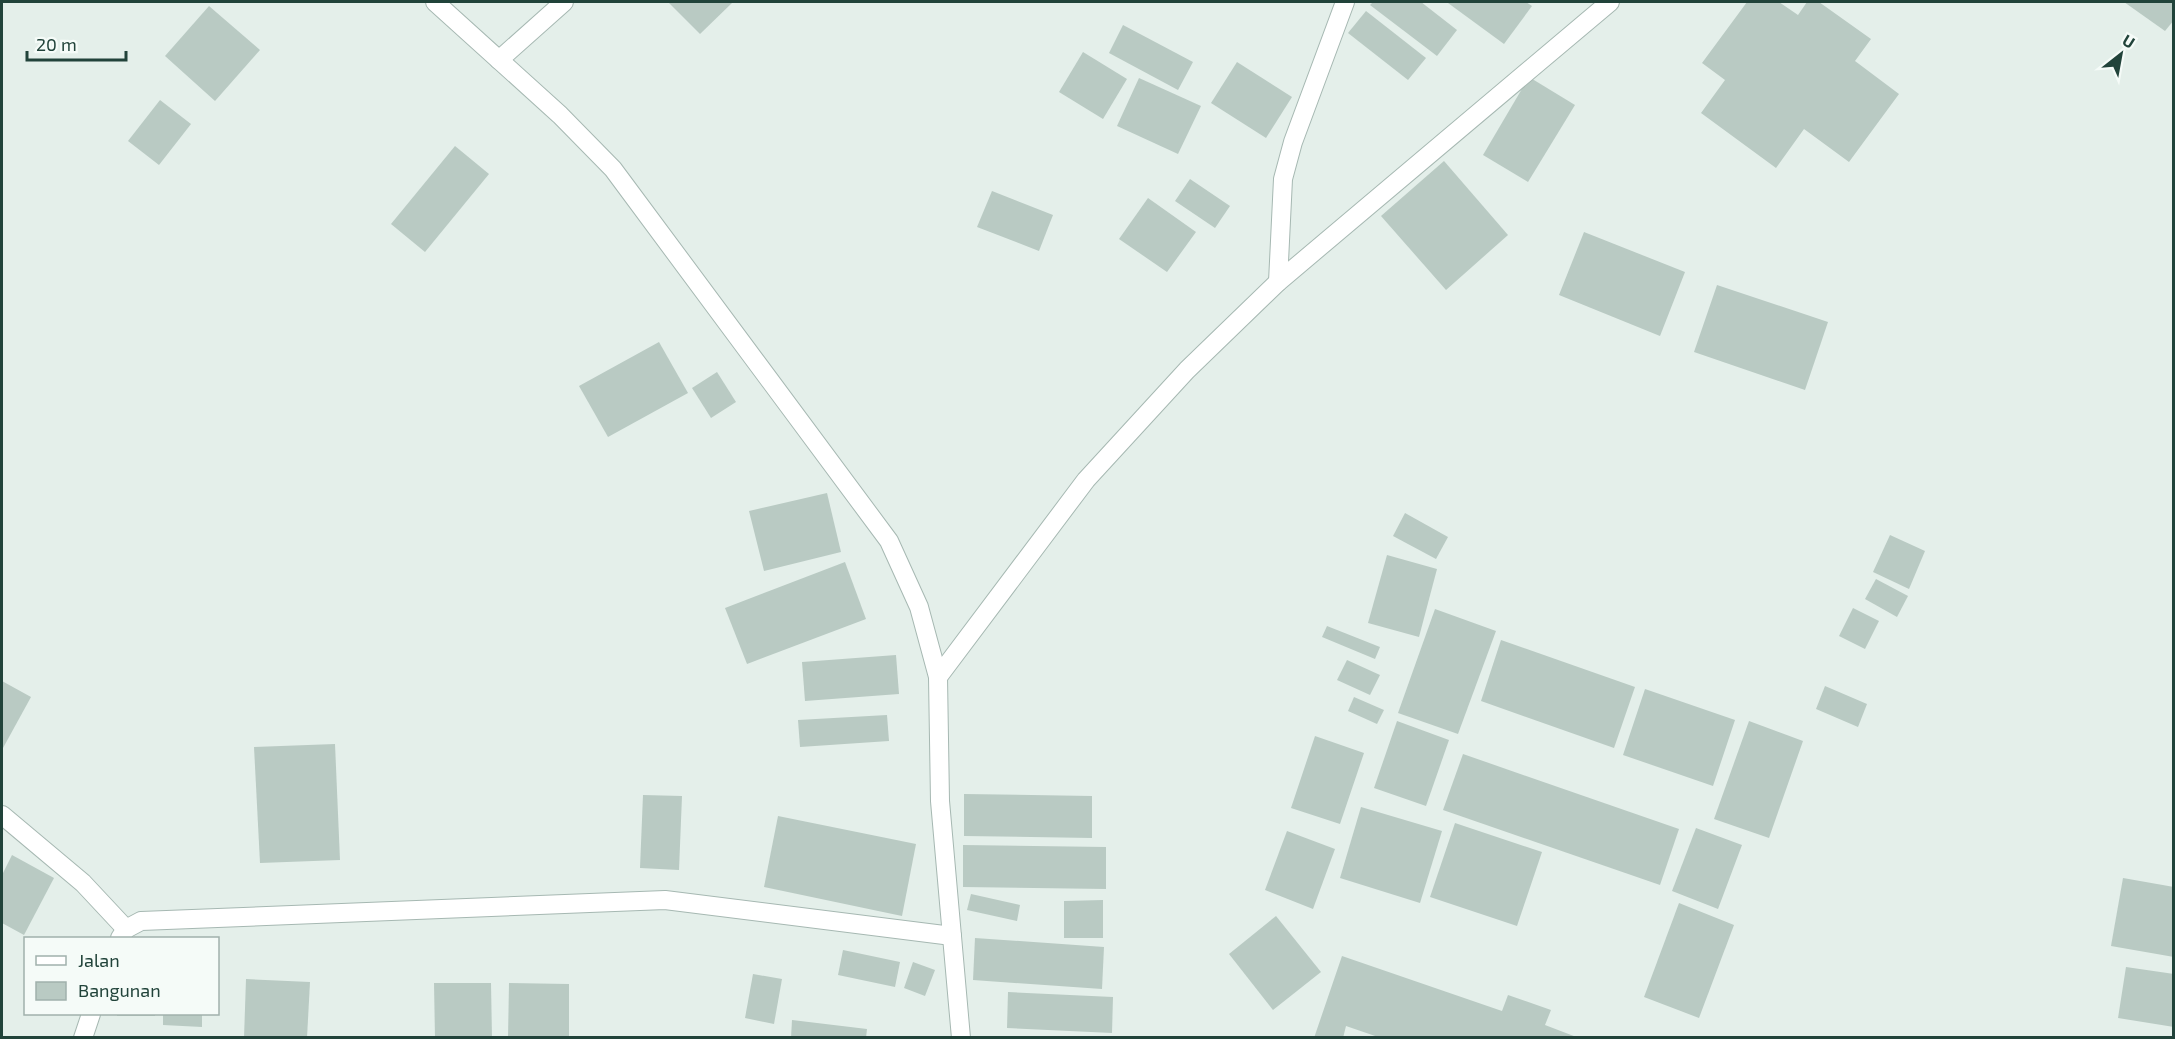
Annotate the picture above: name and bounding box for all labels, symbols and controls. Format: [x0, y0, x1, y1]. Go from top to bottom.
scale bar [27, 24, 126, 62]
north arrow [2091, 24, 2151, 84]
text: U [2119, 30, 2139, 52]
text: 20 m [36, 33, 77, 55]
legend [24, 937, 219, 1015]
text: Jalan [78, 949, 120, 971]
text: Bangunan [78, 979, 161, 1001]

